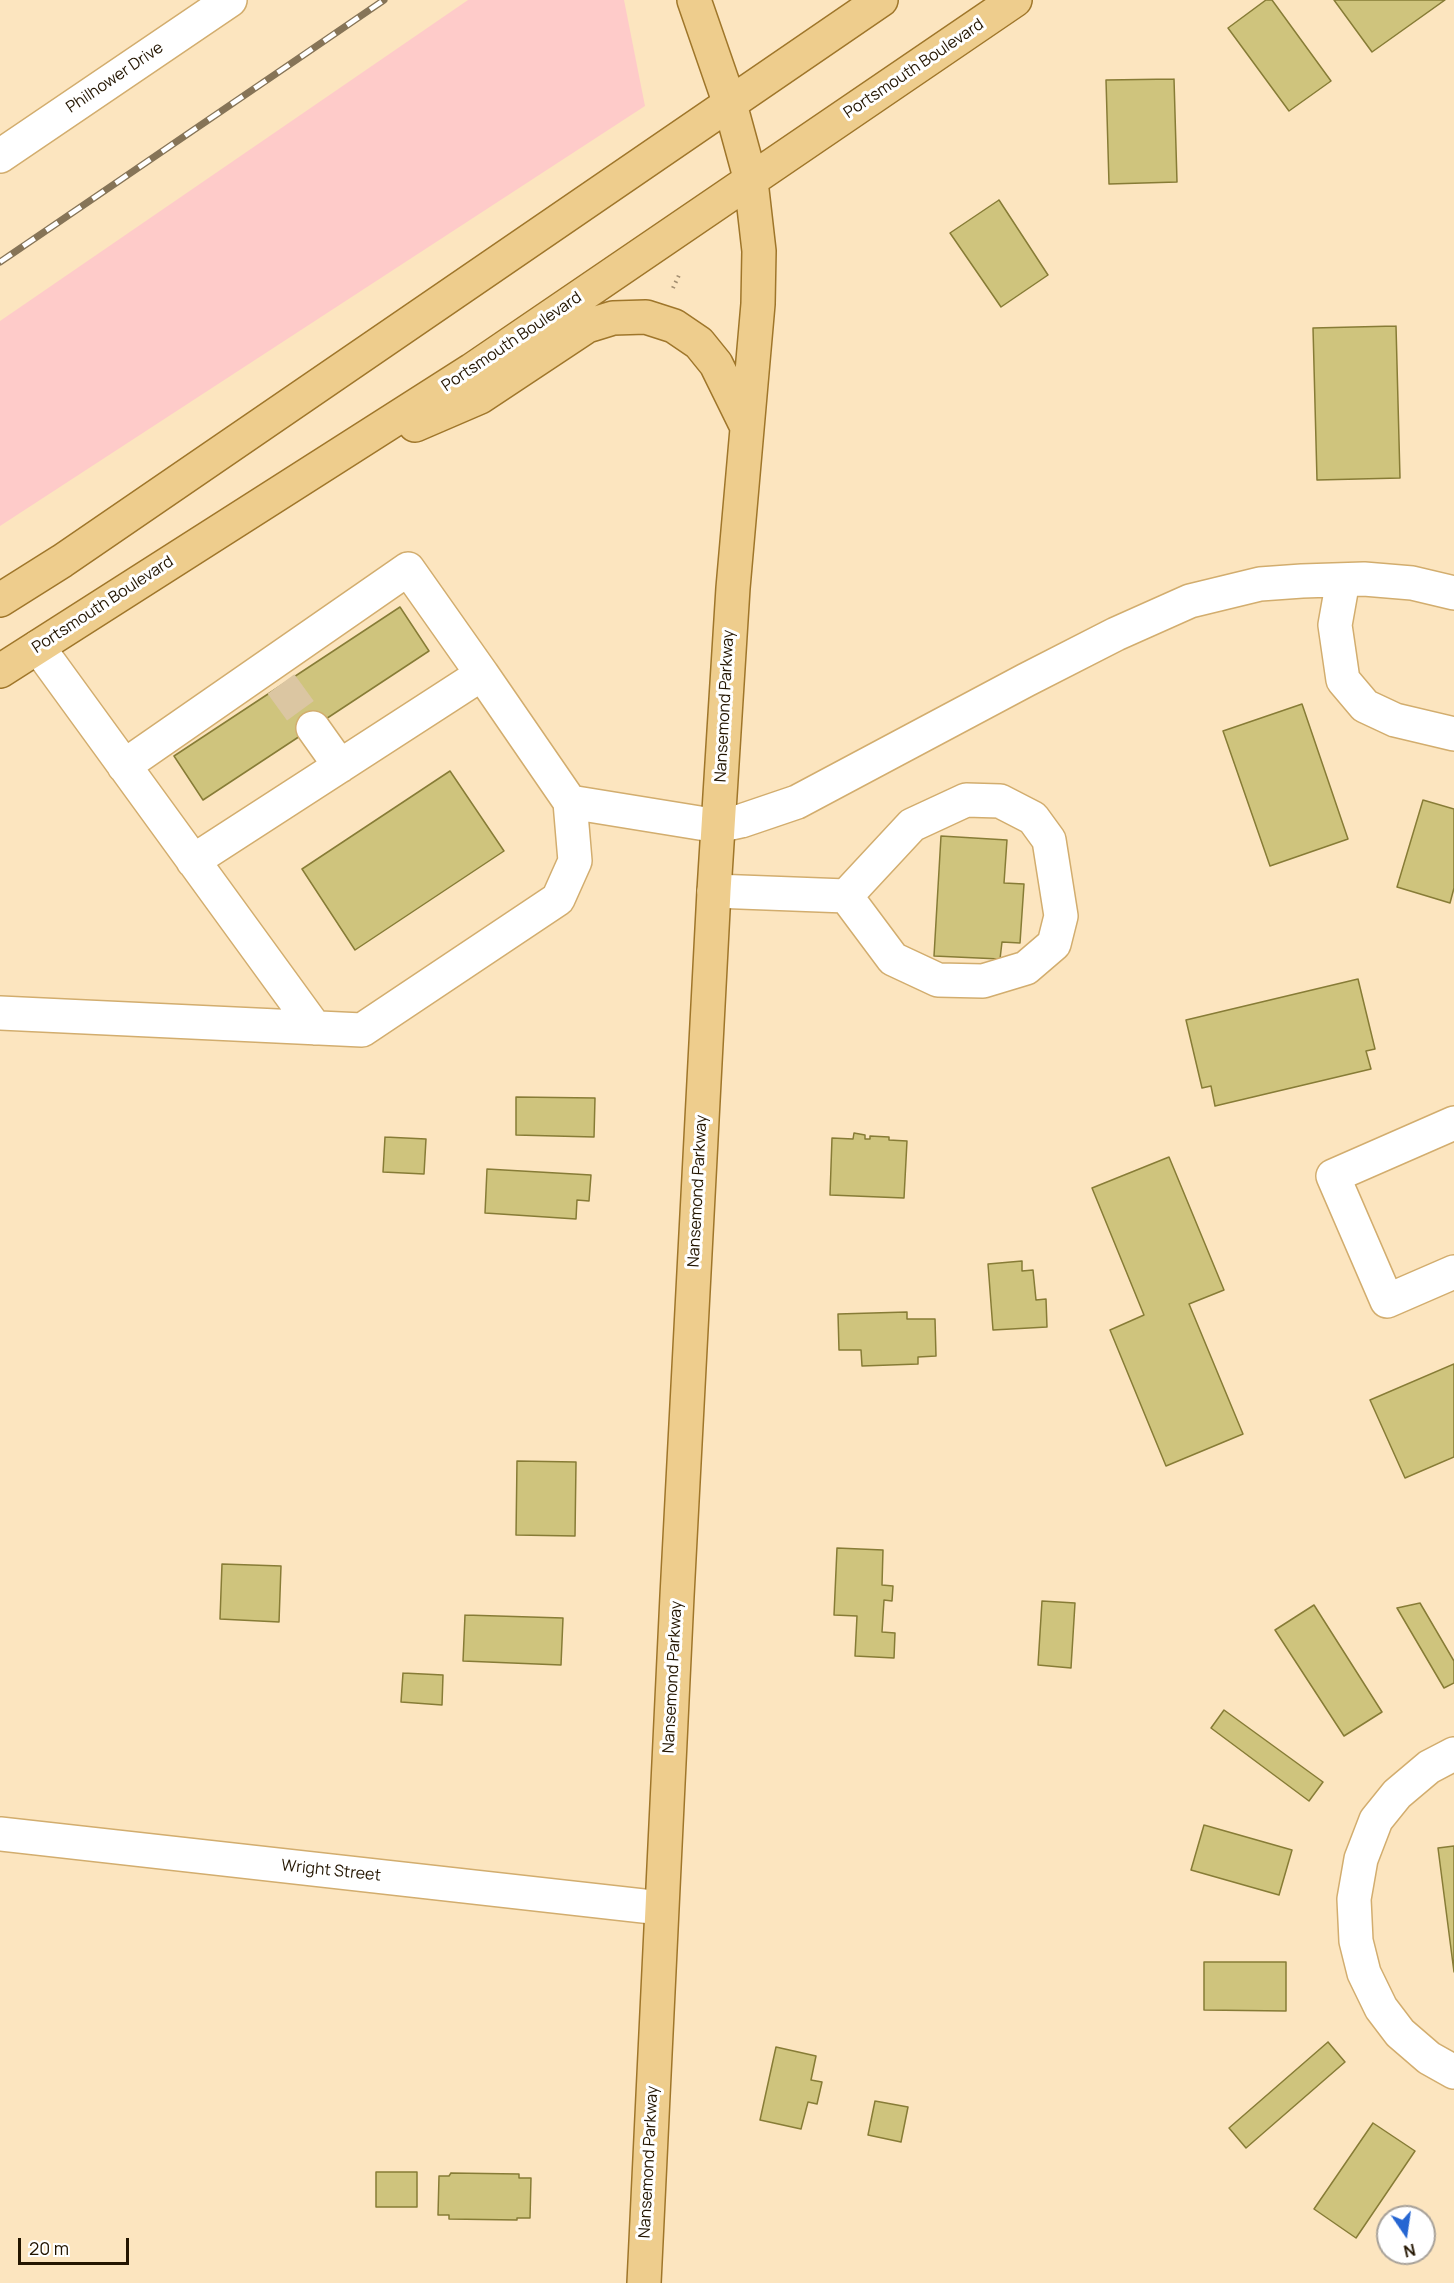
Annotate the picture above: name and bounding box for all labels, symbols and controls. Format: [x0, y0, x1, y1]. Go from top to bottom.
street label: Portsmouth Boulevard [840, 15, 988, 123]
street label: Philhower Drive [63, 38, 167, 118]
street label: Portsmouth Boulevard [438, 288, 586, 396]
street label: Portsmouth Boulevard [29, 552, 177, 658]
street label: Nansemond Parkway [711, 629, 739, 783]
street label: Nansemond Parkway [684, 1114, 712, 1268]
street label: Nansemond Parkway [659, 1600, 687, 1754]
street label: Wright Street [280, 1856, 382, 1886]
street label: Nansemond Parkway [635, 2085, 663, 2239]
north arrow [1376, 2205, 1436, 2265]
scale bar [21, 2226, 132, 2264]
text: 20 m [29, 2236, 69, 2260]
text: N [1402, 2239, 1418, 2263]

